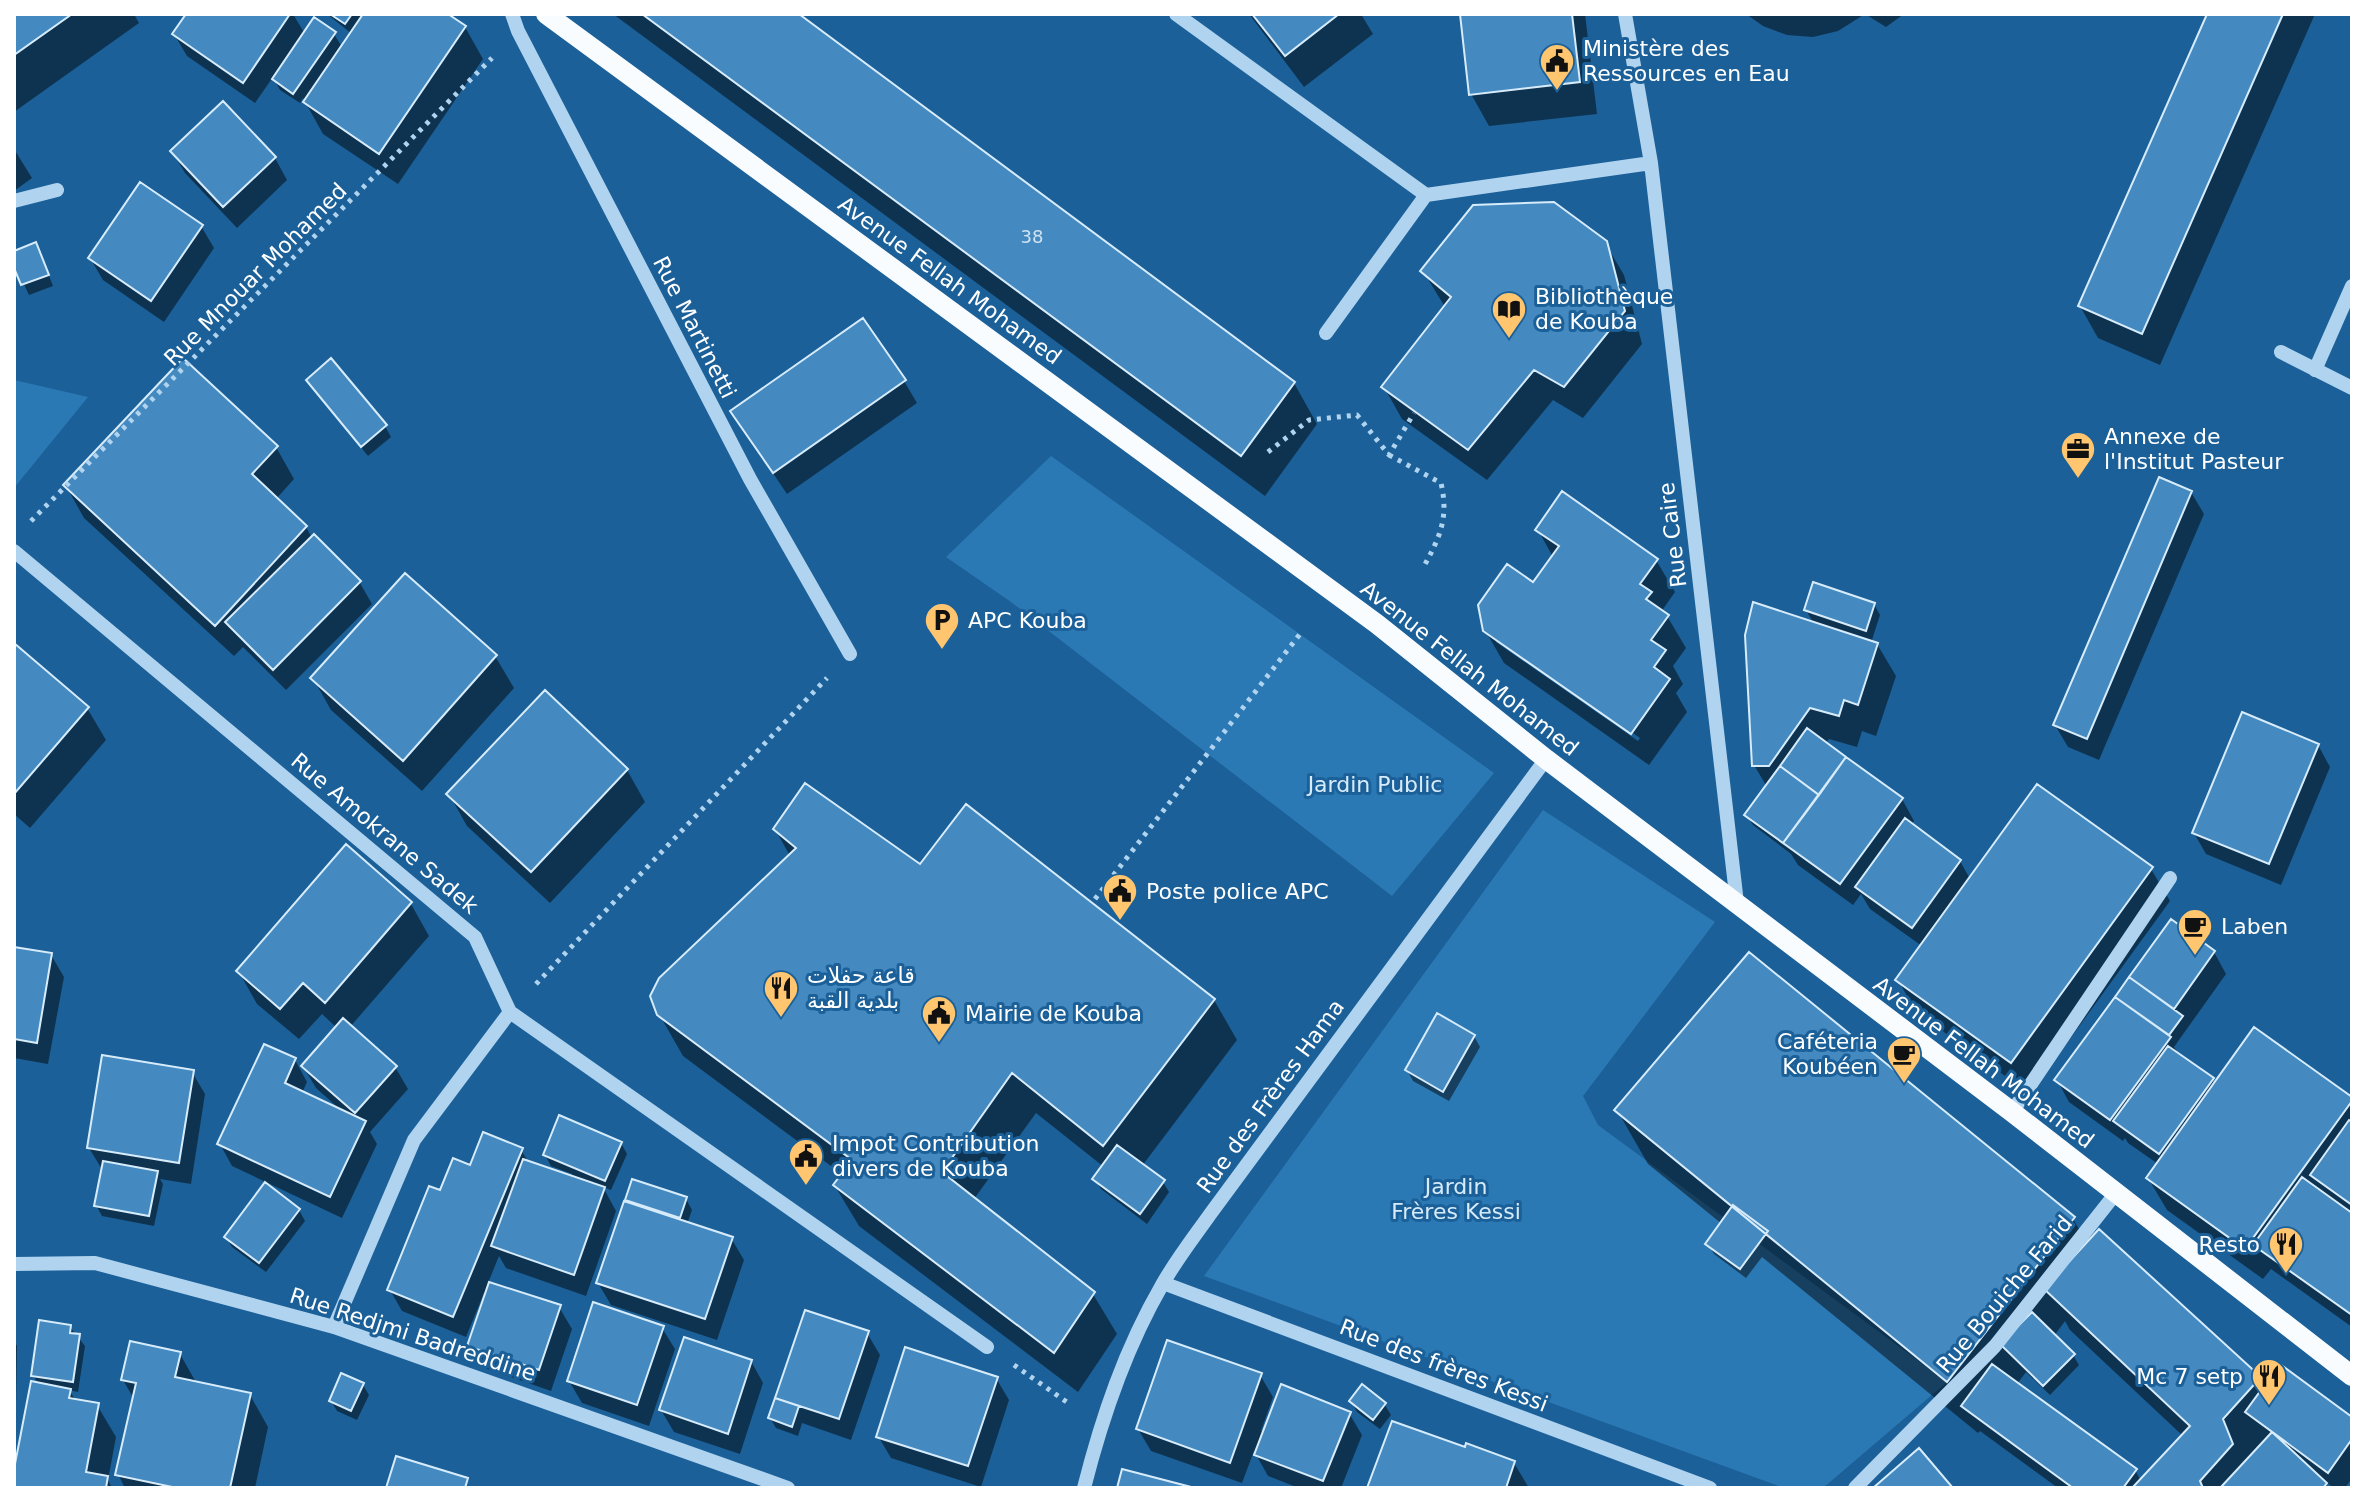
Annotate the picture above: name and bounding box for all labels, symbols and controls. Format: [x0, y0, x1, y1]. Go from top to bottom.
place label: Ministère des Ressources en Eau [1583, 36, 1790, 86]
public building icon: Ministère des Ressources en Eau [1538, 42, 1576, 92]
street label: Rue Mnouar Mohamed [159, 178, 352, 371]
street label: Avenue Fellah Mohamed [833, 191, 1066, 370]
house number: 38 [1021, 226, 1043, 247]
street label: Rue Martinetti [648, 252, 741, 402]
place label: Bibliothèque de Kouba [1535, 284, 1673, 334]
library icon: Bibliothèque de Kouba [1490, 290, 1528, 340]
place label: Annexe de l'Institut Pasteur [2104, 424, 2284, 474]
office icon: Annexe de l'Institut Pasteur [2059, 430, 2097, 480]
street label: Rue Caire [1654, 481, 1691, 589]
street label: Avenue Fellah Mohamed [1356, 576, 1583, 761]
parking icon: APC Kouba [923, 601, 961, 651]
place label: APC Kouba [968, 608, 1087, 633]
street label: Rue Amokrane Sadek [286, 748, 483, 919]
park label: Jardin Public [1306, 772, 1442, 797]
public building icon: Poste police APC [1101, 872, 1139, 922]
place label: Poste police APC [1146, 879, 1329, 904]
cafe icon: Laben [2176, 907, 2214, 957]
place label: Laben [2221, 914, 2288, 939]
place label: قاعة حفلات بلدية القبة [807, 963, 915, 1013]
restaurant icon: قاعة حفلات بلدية القبة [762, 969, 800, 1019]
street label: Avenue Fellah Mohamed [1869, 971, 2099, 1153]
public building icon: Mairie de Kouba [920, 994, 958, 1044]
street label: Rue des Frères Hama [1192, 995, 1349, 1198]
place label: Mairie de Kouba [965, 1001, 1142, 1026]
place label: Caféteria Koubéen [1777, 1029, 1878, 1079]
cafe icon: Caféteria Koubéen [1885, 1035, 1923, 1085]
place label: Impot Contribution divers de Kouba [832, 1131, 1040, 1181]
public building icon: Impot Contribution divers de Kouba [787, 1137, 825, 1187]
park label: Jardin Frères Kessi [1391, 1174, 1521, 1224]
street label: Rue Bouiche Farid [1931, 1211, 2077, 1378]
restaurant icon: Resto [2267, 1225, 2305, 1275]
place label: Resto [2199, 1232, 2260, 1257]
street label: Rue Redjmi Badreddine [287, 1283, 539, 1386]
street label: Rue des frères Kessi [1336, 1314, 1551, 1417]
restaurant icon: Mc 7 setp [2250, 1357, 2288, 1407]
place label: Mc 7 setp [2136, 1364, 2243, 1389]

